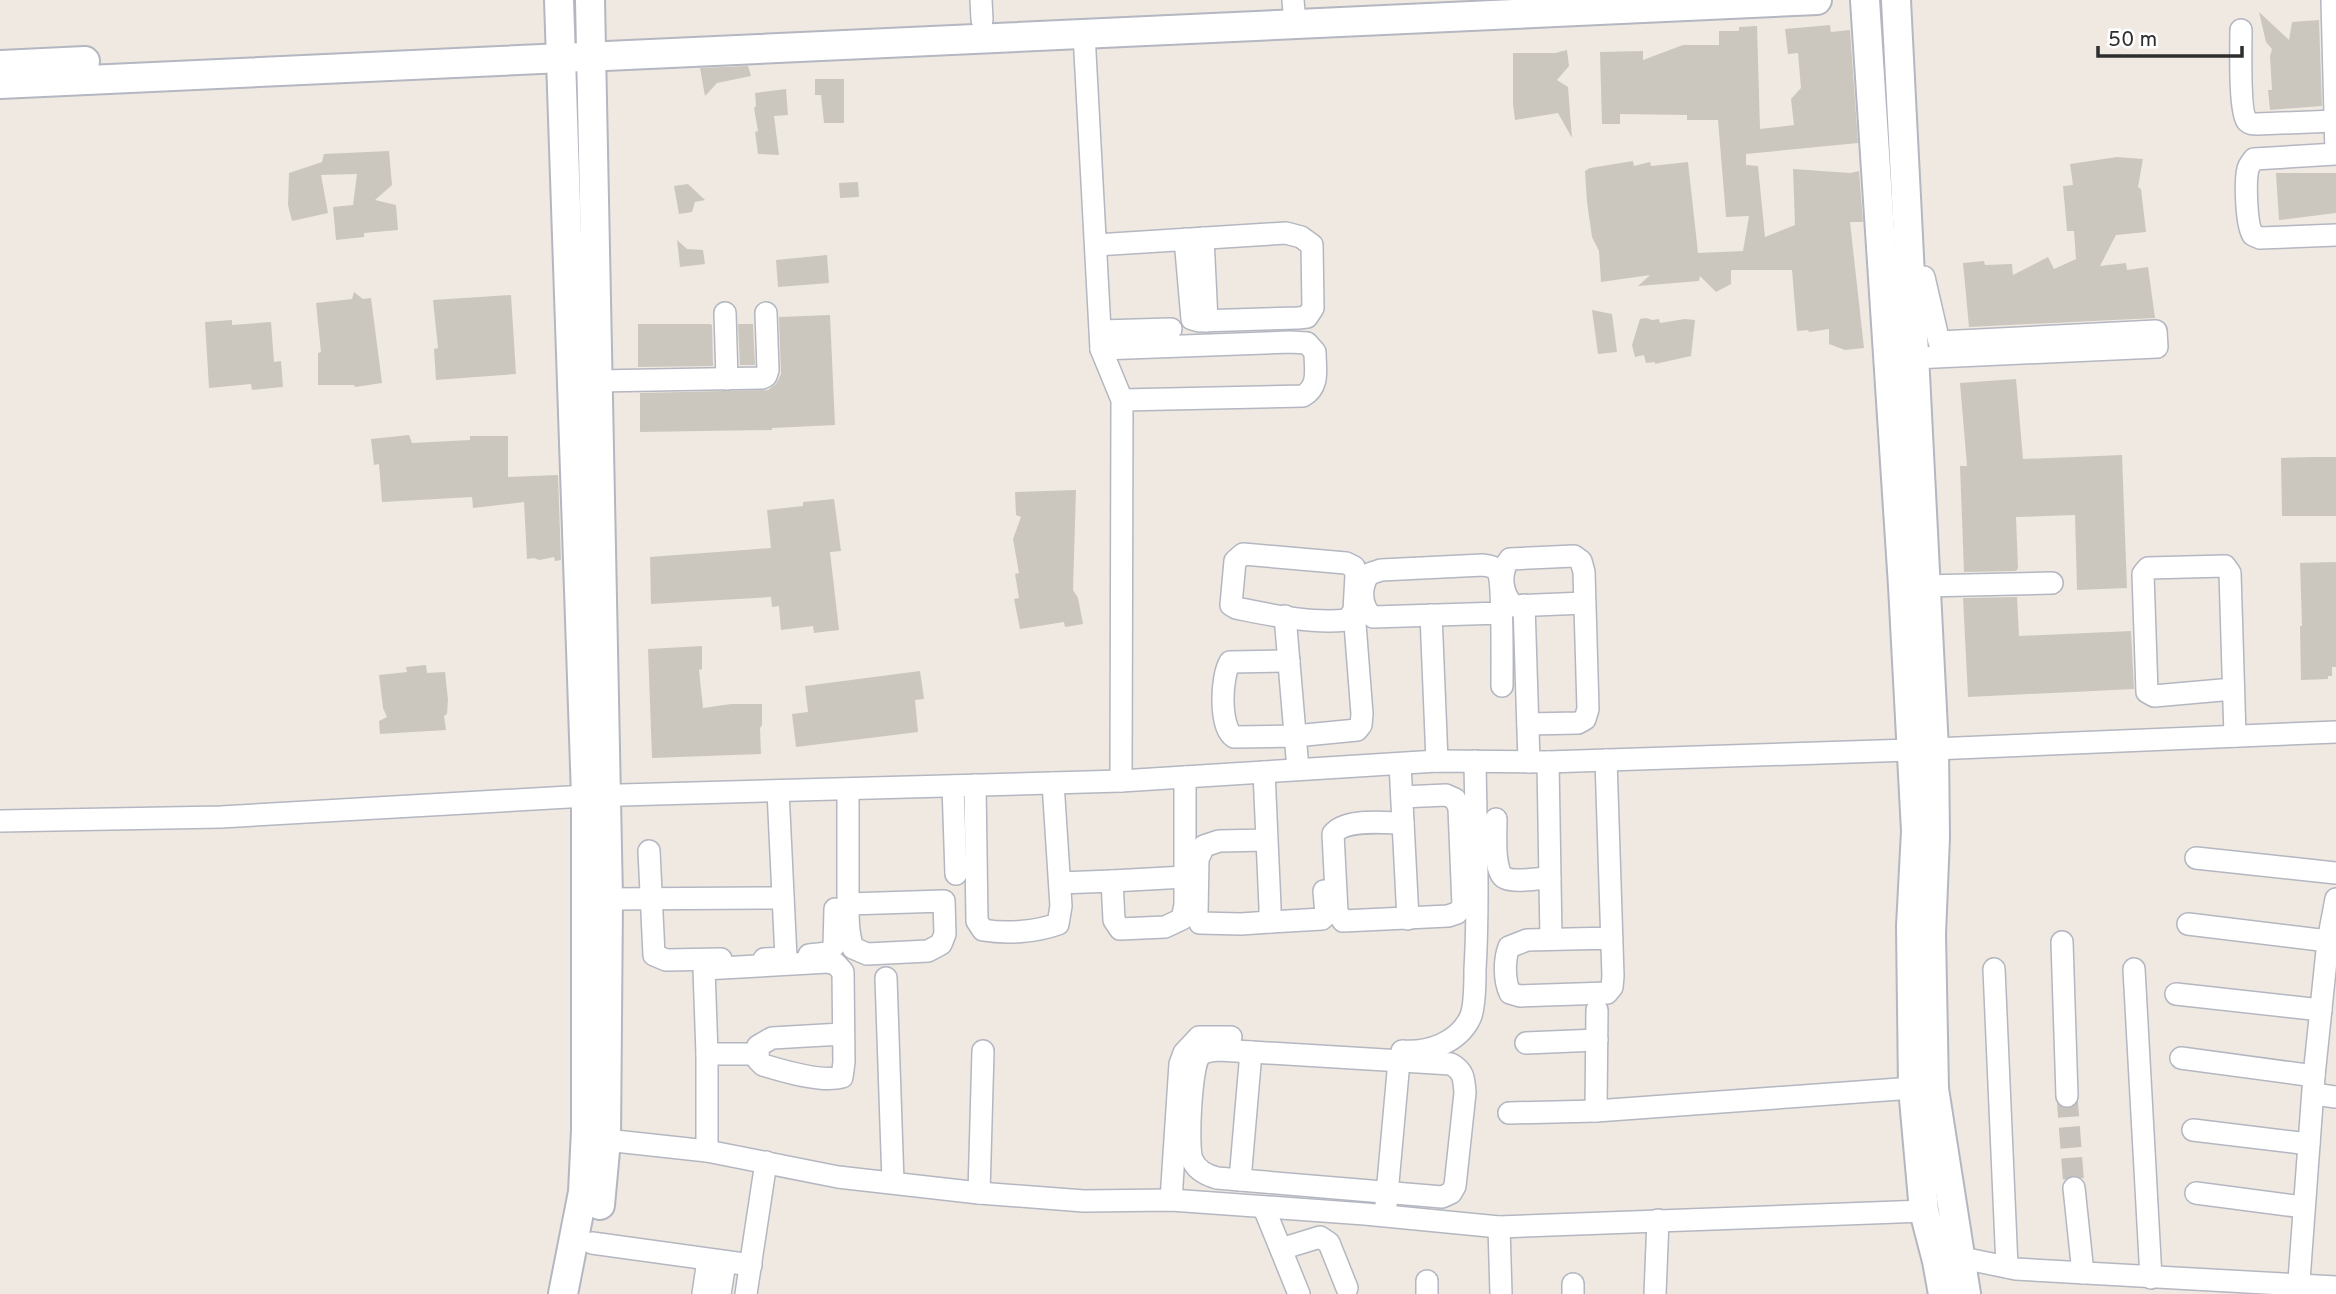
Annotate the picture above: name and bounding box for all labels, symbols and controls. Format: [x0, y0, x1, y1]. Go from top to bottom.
scale bar [2098, 14, 2242, 58]
text: 50 m [2108, 27, 2157, 54]

